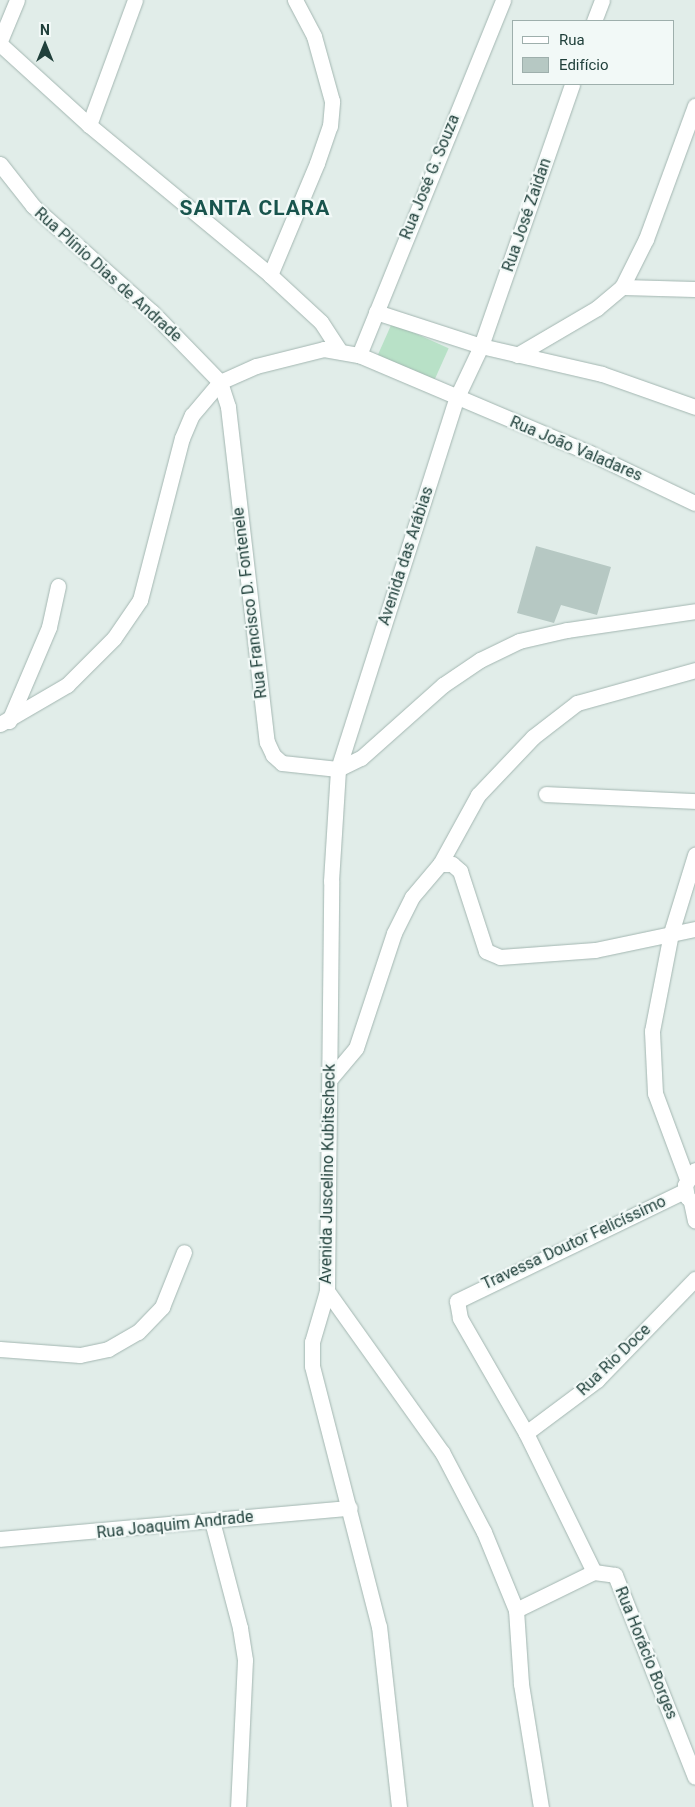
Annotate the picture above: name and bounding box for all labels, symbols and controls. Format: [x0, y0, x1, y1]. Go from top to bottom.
north arrow [20, 20, 70, 70]
legend [512, 20, 675, 85]
text: N [40, 22, 50, 38]
text: Rua [559, 31, 585, 49]
text: Edifício [559, 56, 608, 74]
street label: Rua José G. Souza [396, 112, 464, 242]
street label: Rua José Zaidan [499, 156, 555, 274]
district label: SANTA CLARA [178, 195, 332, 221]
street label: Rua Plínio Dias de Andrade [30, 204, 186, 346]
street label: Rua João Valadares [507, 412, 645, 486]
street label: Avenida das Arábias [375, 484, 437, 628]
street label: Rua Francisco D. Fontenele [229, 506, 271, 700]
street label: Avenida Juscelino Kubitscheck [316, 1064, 340, 1284]
street label: Travessa Doutor Felicíssimo [479, 1192, 669, 1294]
street label: Rua Rio Doce [573, 1320, 655, 1400]
street label: Rua Joaquim Andrade [96, 1507, 254, 1543]
street label: Rua Horácio Borges [611, 1584, 681, 1722]

